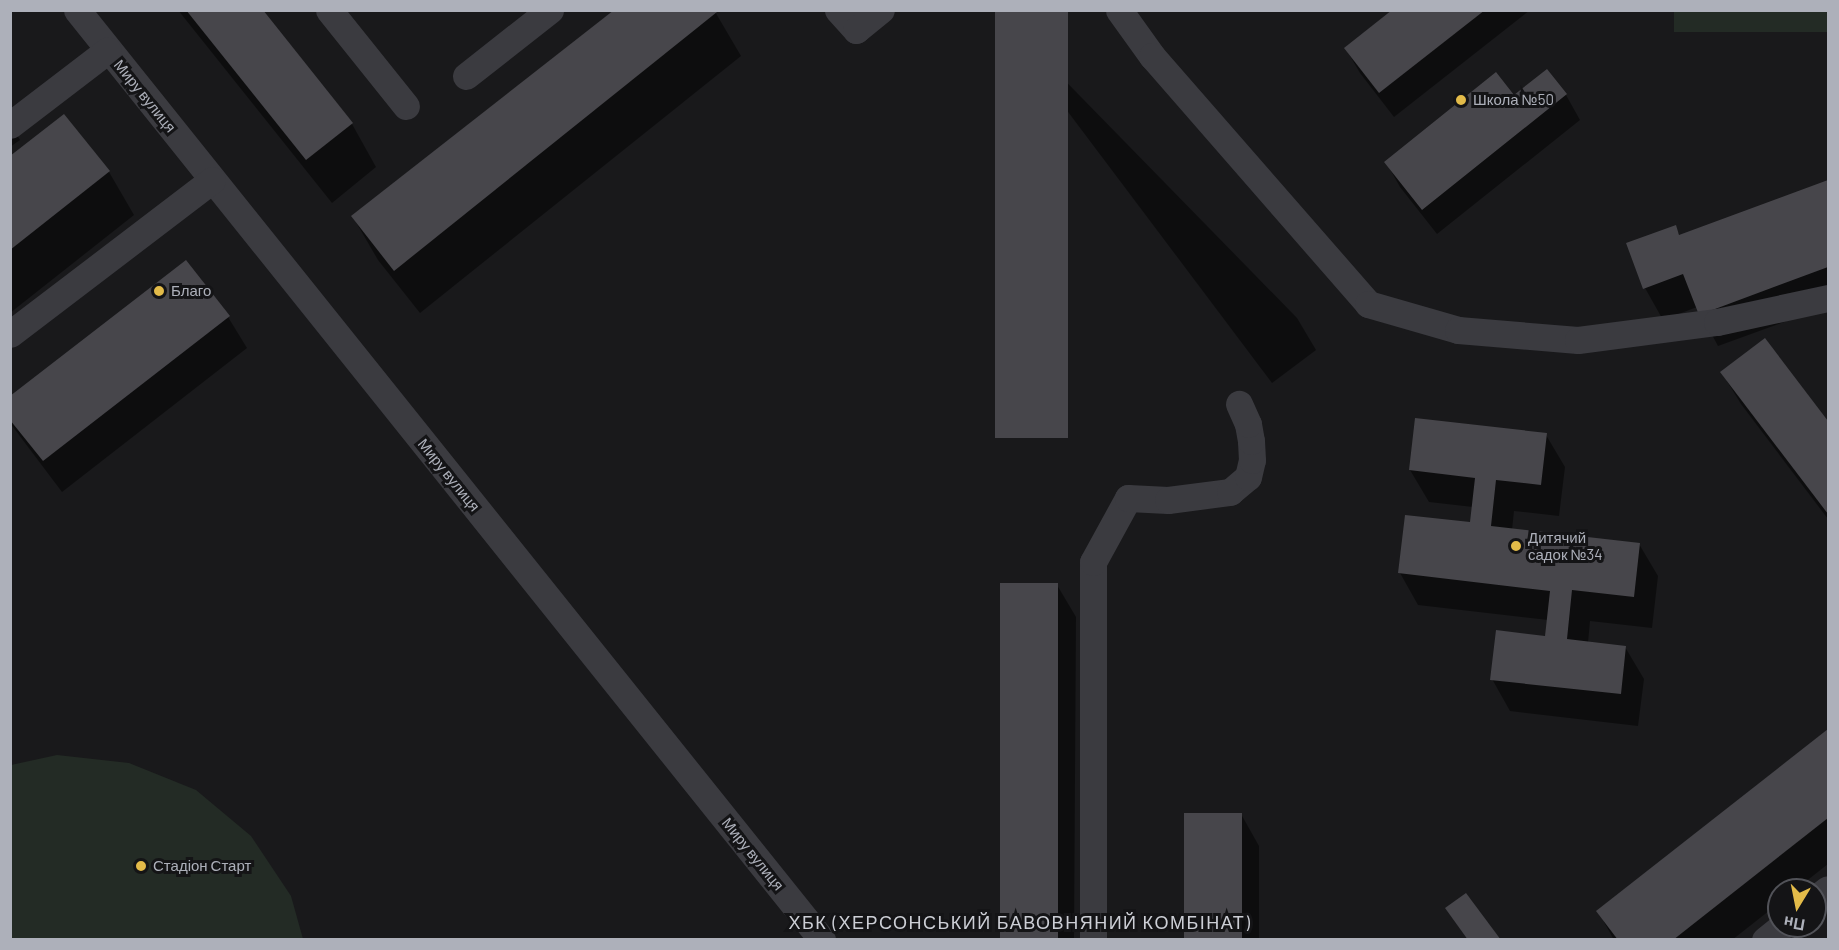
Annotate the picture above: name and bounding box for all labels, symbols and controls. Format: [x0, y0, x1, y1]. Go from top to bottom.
street label: Миру вулиця [110, 56, 180, 136]
place label: Школа №50 [1473, 91, 1554, 109]
marker: Школа №50 [1454, 93, 1468, 107]
place label: Благо [171, 282, 211, 300]
marker: Благо [152, 284, 166, 298]
street label: Миру вулиця [414, 435, 484, 515]
place label: Дитячий садок №34 [1528, 528, 1603, 563]
marker: Дитячий садок №34 [1509, 539, 1523, 553]
street label: Миру вулиця [718, 814, 788, 894]
place label: Стадіон Старт [153, 857, 251, 875]
marker: Стадіон Старт [134, 859, 148, 873]
north arrow [1767, 878, 1827, 938]
district label: ХБК (ХЕРСОНСЬКИЙ БАВОВНЯНИЙ КОМБІНАТ) [789, 911, 1251, 933]
text: Пн [1782, 913, 1806, 935]

